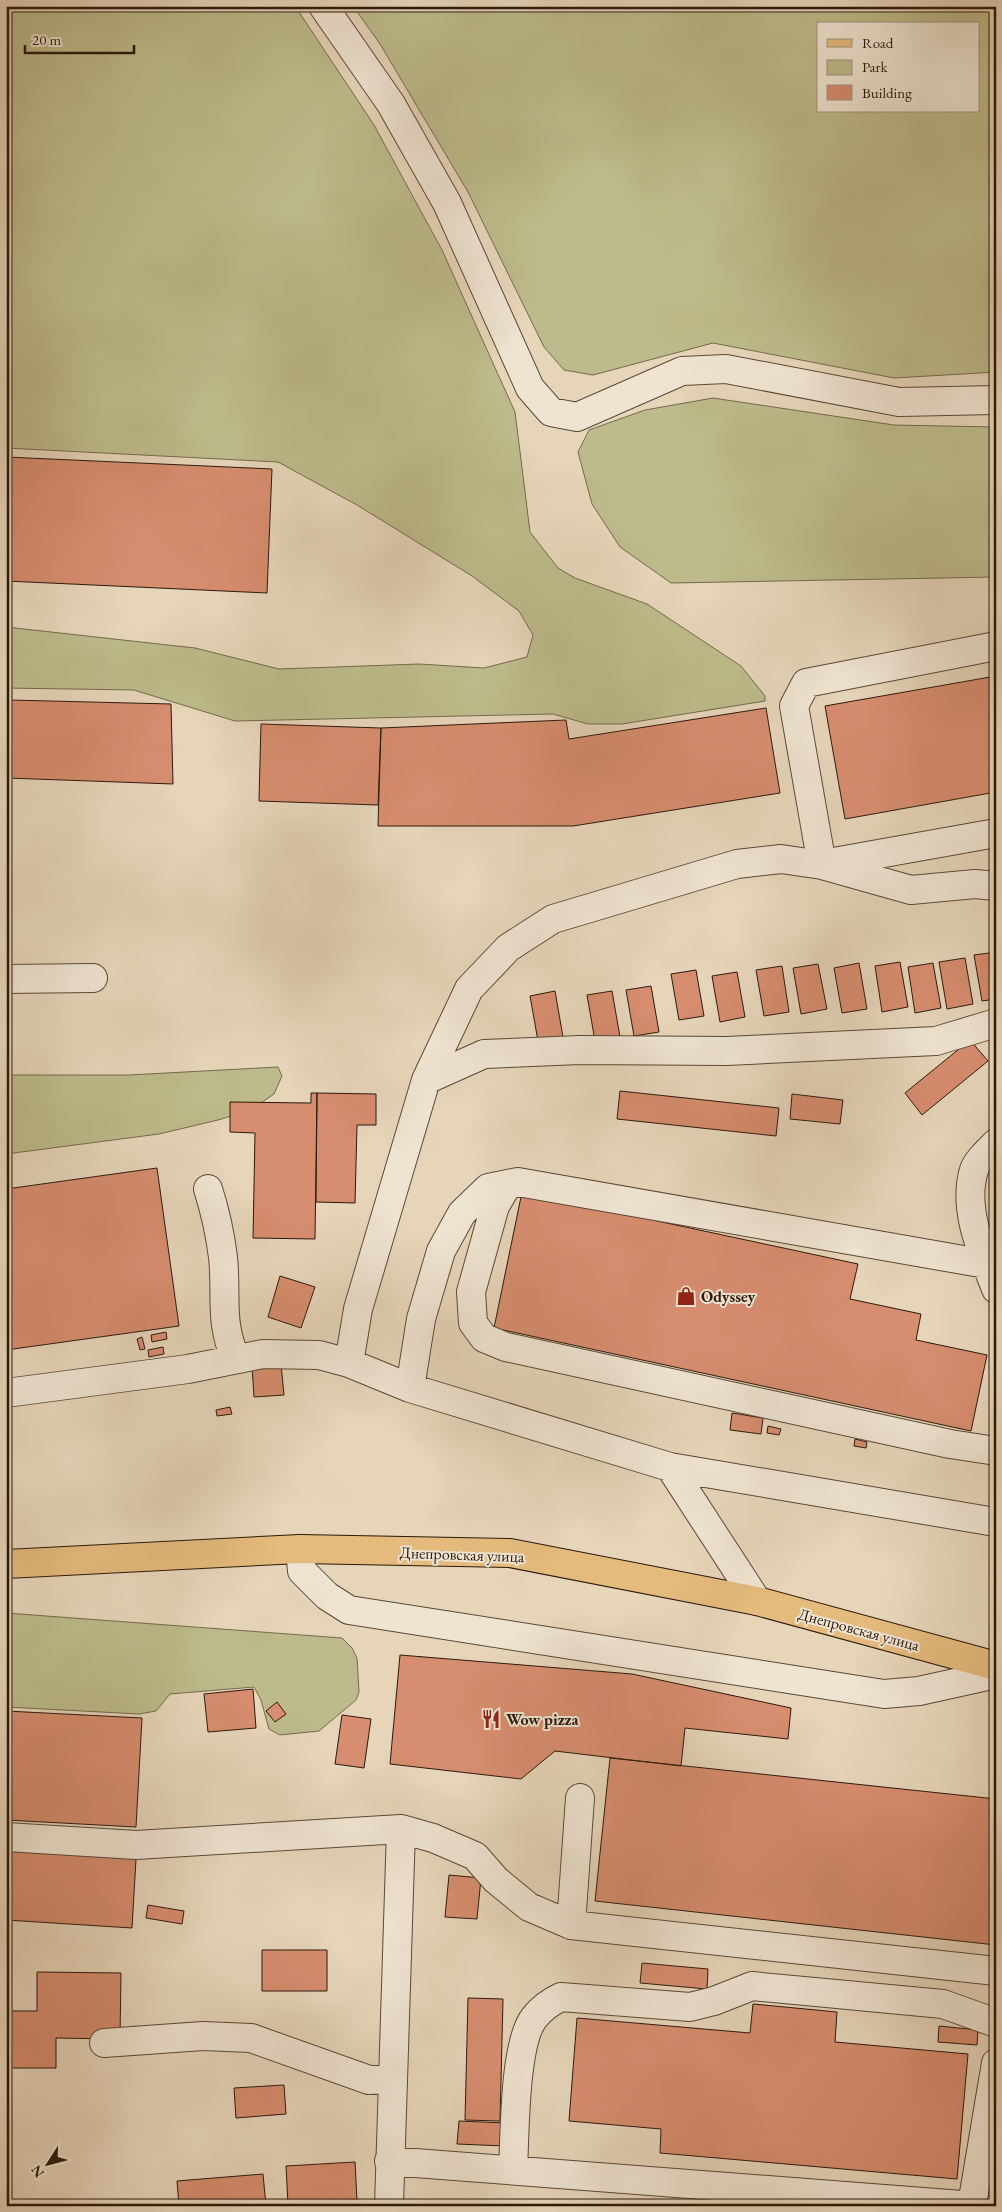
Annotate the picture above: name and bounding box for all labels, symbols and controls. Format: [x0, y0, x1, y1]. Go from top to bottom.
scale bar [25, 22, 134, 54]
legend [817, 22, 980, 112]
text: 20 m [32, 30, 61, 49]
text: Road [862, 33, 894, 52]
text: Park [862, 57, 889, 76]
text: Building [862, 83, 912, 102]
shop icon: Odyssey [675, 1285, 697, 1307]
place label: Odyssey [701, 1286, 756, 1307]
street label: Днепровская улица [399, 1542, 525, 1567]
street label: Днепровская улица [796, 1603, 922, 1656]
restaurant icon: Wow pizza [480, 1708, 502, 1730]
place label: Wow pizza [506, 1709, 580, 1730]
north arrow [22, 2140, 72, 2190]
text: N [26, 2161, 48, 2182]

